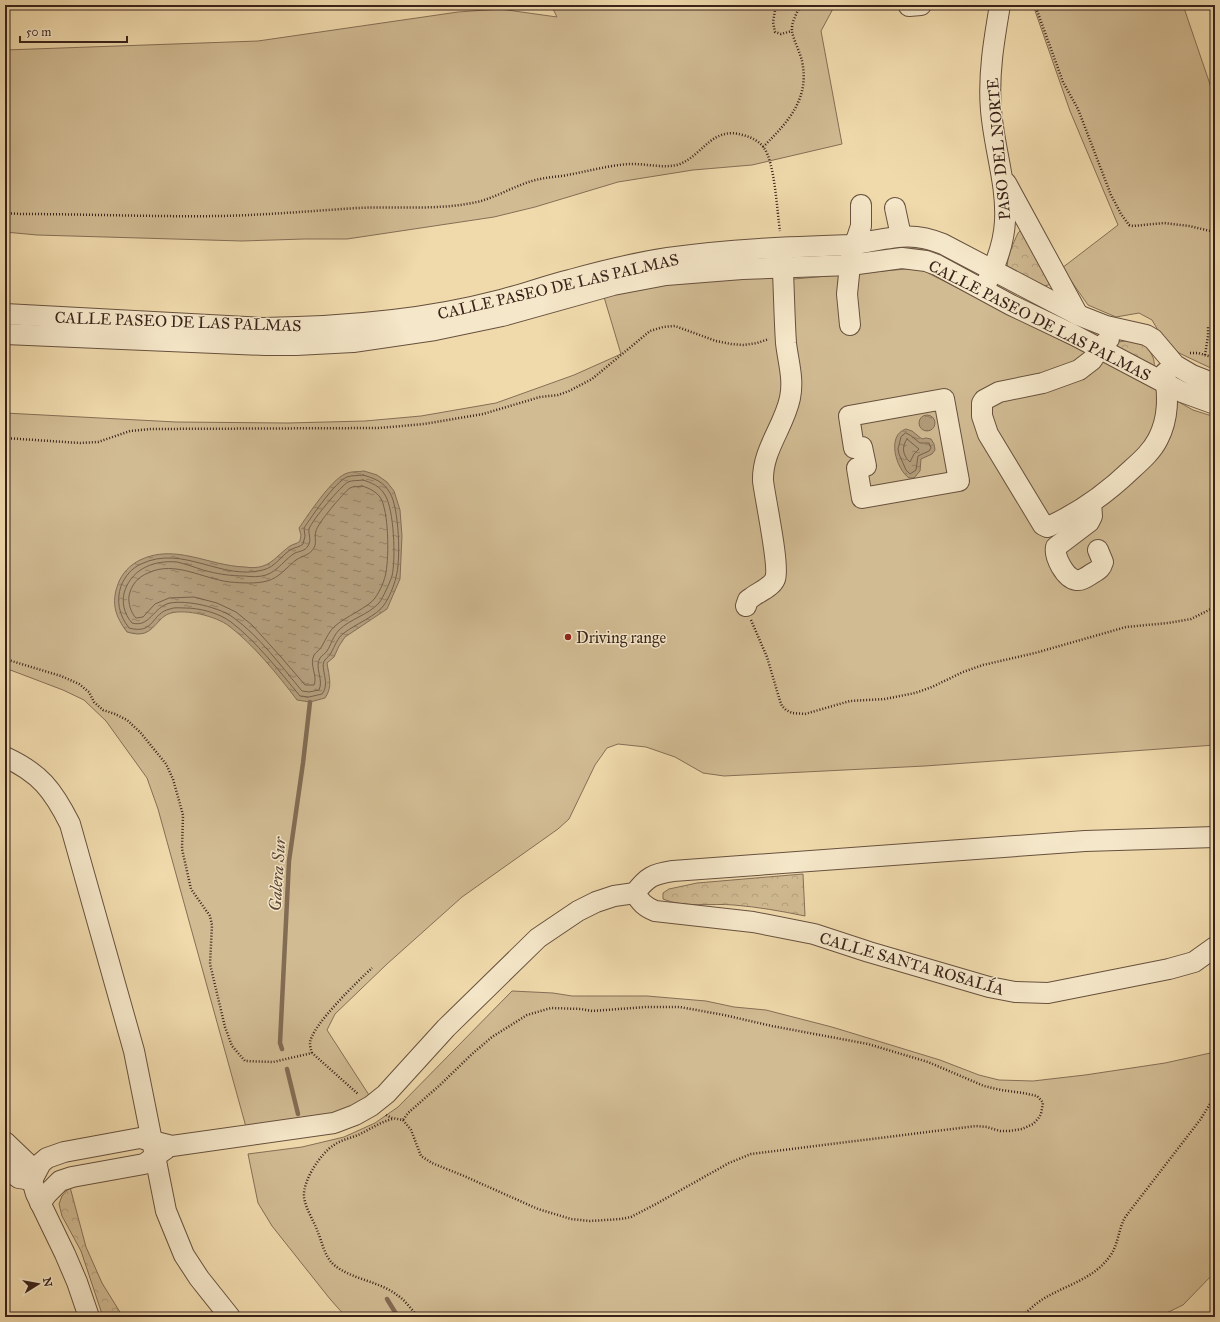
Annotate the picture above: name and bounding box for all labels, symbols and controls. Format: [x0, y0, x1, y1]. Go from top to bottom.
scale bar [20, 18, 127, 44]
text: 50 m [26, 25, 51, 39]
street label: PASO DEL NORTE [983, 77, 1014, 221]
street label: CALLE PASEO DE LAS PALMAS [436, 249, 681, 324]
street label: CALLE PASEO DE LAS PALMAS [925, 256, 1154, 385]
street label: CALLE PASEO DE LAS PALMAS [54, 308, 302, 335]
place label: Driving range [576, 628, 666, 648]
marker: Driving range [563, 632, 573, 642]
water label: Galera Sur [264, 835, 291, 912]
street label: CALLE SANTA ROSALÍA [817, 926, 1007, 999]
north arrow [18, 1264, 58, 1304]
text: N [40, 1276, 55, 1289]

